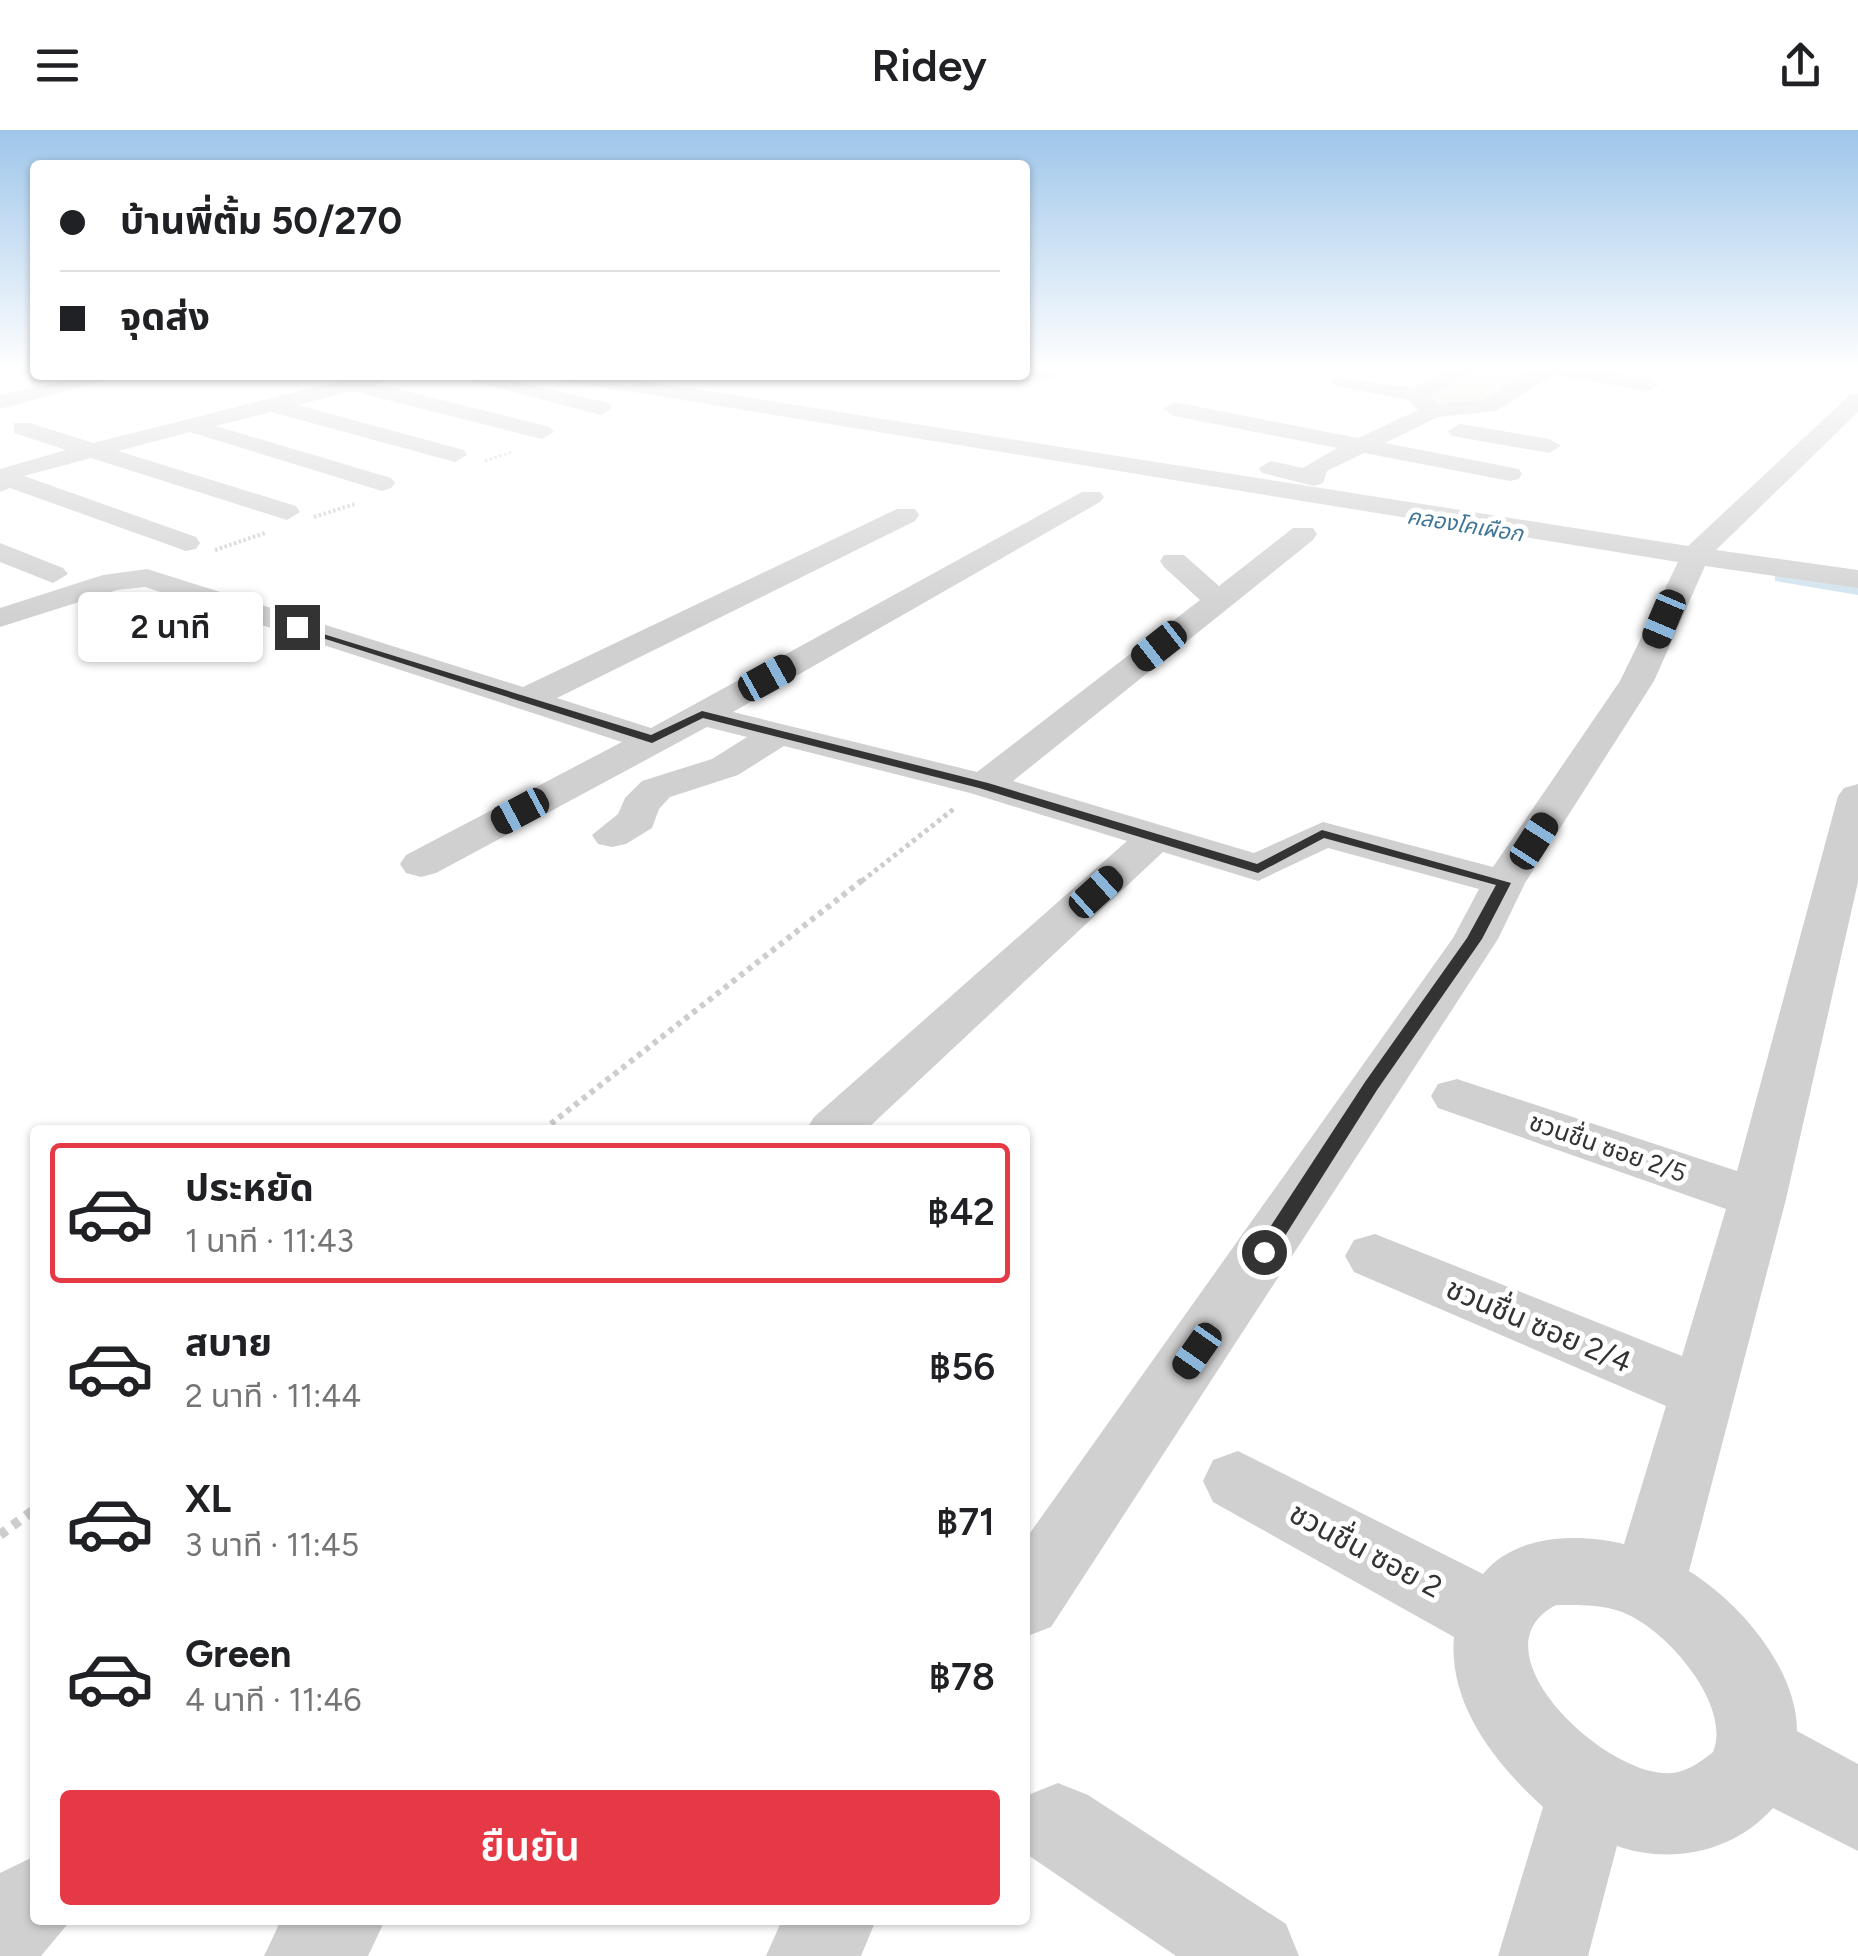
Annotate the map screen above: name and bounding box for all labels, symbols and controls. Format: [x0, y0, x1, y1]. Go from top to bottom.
icon: menu [30, 38, 85, 93]
text: Ridey [871, 38, 987, 92]
icon: share [1773, 38, 1828, 93]
text: บ้านพี่ตั้ม 50/270 [120, 198, 402, 244]
text: จุดส่ง [120, 294, 210, 340]
water label: คลองโคเผือก [1405, 503, 1526, 548]
car [1638, 586, 1690, 652]
callout: 2 นาที [77, 592, 262, 662]
route end [275, 605, 320, 650]
text: 2 นาที [130, 608, 211, 646]
car [1126, 616, 1192, 676]
car [733, 650, 801, 706]
car [486, 784, 554, 838]
car [1505, 808, 1563, 874]
car [1064, 861, 1128, 923]
street label: ชวนชื่น ซอย 2/5 [1526, 1104, 1691, 1188]
text: ประหยัด [185, 1165, 314, 1211]
icon: car [65, 1168, 155, 1258]
text: ฿42 [927, 1189, 995, 1235]
text: 1 นาที · 11:43 [185, 1222, 354, 1260]
route start [1242, 1230, 1287, 1275]
street label: ชวนชื่น ซอย 2/4 [1441, 1267, 1638, 1381]
car [1168, 1318, 1226, 1384]
text: สบาย [185, 1320, 272, 1366]
icon: car [65, 1323, 155, 1413]
text: ฿56 [929, 1344, 995, 1390]
text: 2 นาที · 11:44 [185, 1377, 361, 1415]
text: XL [185, 1476, 231, 1522]
icon: car [65, 1478, 155, 1568]
street label: ชวนชื่น ซอย 2 [1283, 1493, 1450, 1606]
text: ฿71 [936, 1499, 995, 1545]
text: 3 นาที · 11:45 [185, 1526, 359, 1564]
text: Green [185, 1631, 291, 1677]
icon: car [65, 1633, 155, 1723]
text: ฿78 [929, 1654, 995, 1700]
text: 4 นาที · 11:46 [185, 1681, 361, 1719]
button: ยืนยัน [60, 1790, 1000, 1905]

